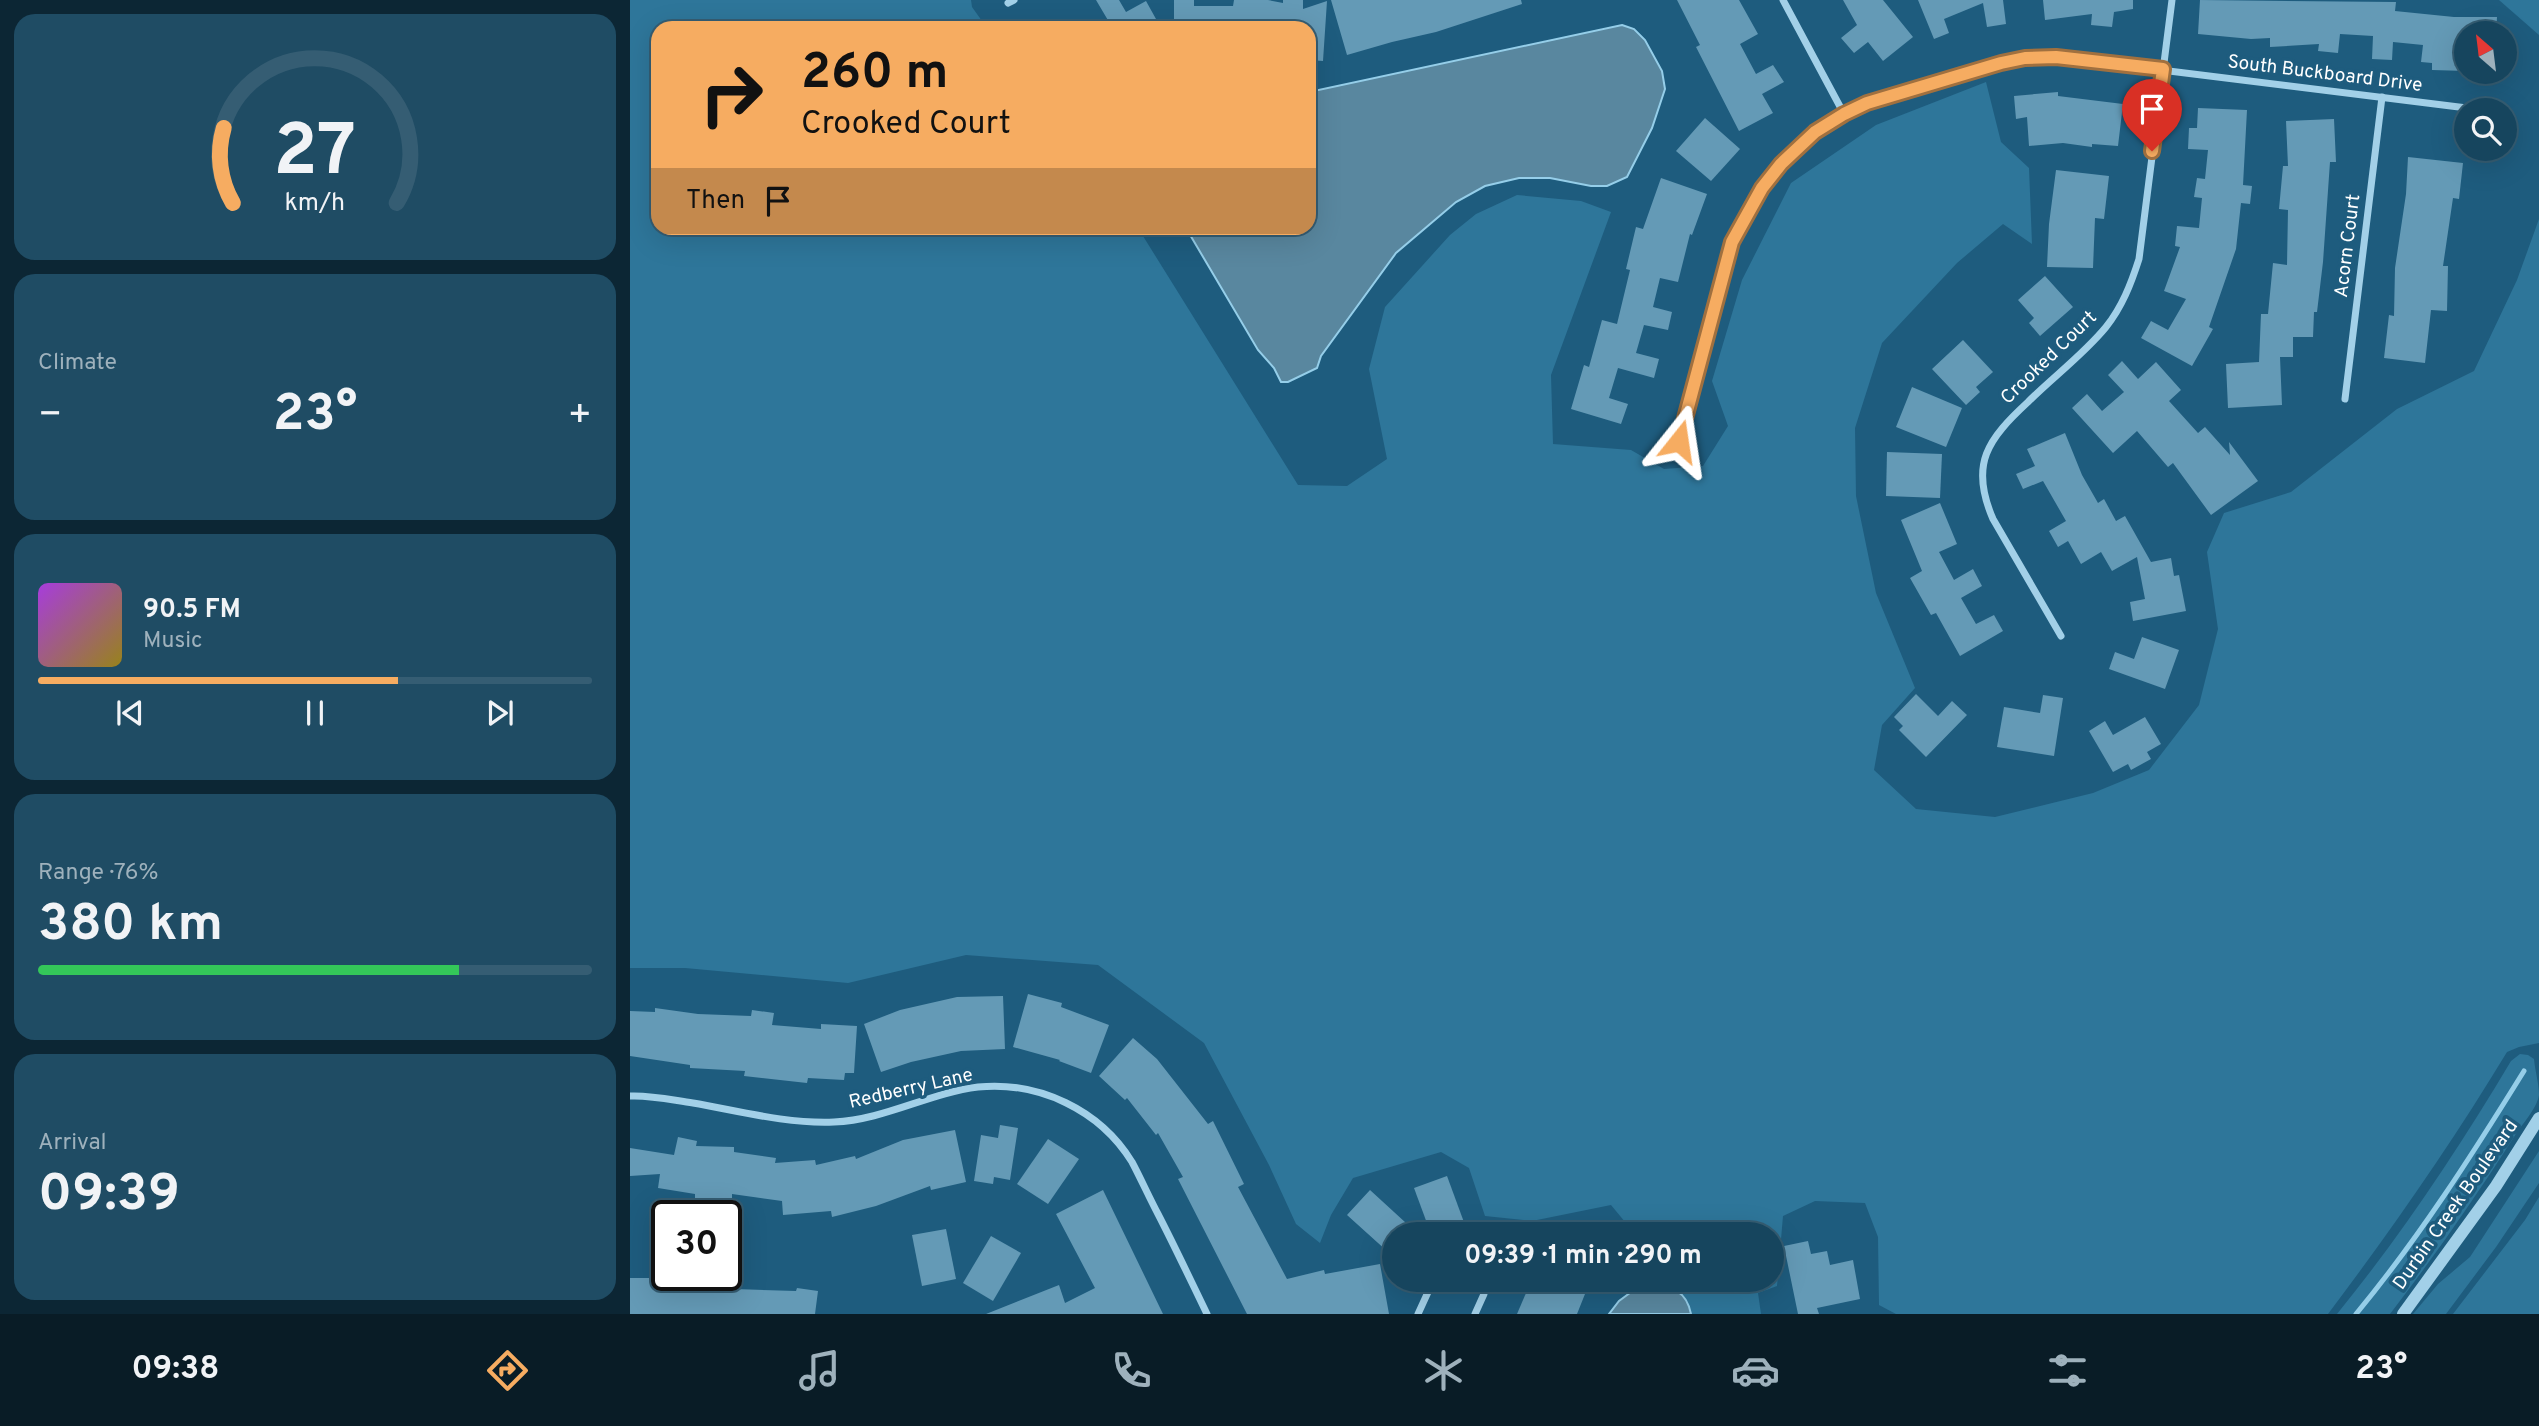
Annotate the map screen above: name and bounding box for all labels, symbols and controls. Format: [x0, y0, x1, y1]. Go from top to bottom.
north arrow [2454, 21, 2516, 84]
map controls [2454, 21, 2517, 161]
text: 260 m [801, 44, 948, 106]
icon: right [686, 49, 777, 140]
street label: South Buckboard Drive [2226, 50, 2424, 98]
pin [2122, 79, 2182, 151]
icon: arrive [2133, 90, 2171, 128]
button: search [2454, 98, 2517, 161]
text: Crooked Court [801, 105, 1011, 145]
text: 27 [274, 109, 356, 201]
icon: arrive [759, 182, 797, 220]
text: Then [686, 185, 745, 218]
text: km/h [285, 188, 345, 220]
street label: Acorn Court [2330, 193, 2366, 299]
street label: Crooked Court [1996, 306, 2102, 410]
text: Climate [38, 349, 117, 378]
text: 23° [273, 383, 357, 449]
text: − [38, 392, 63, 441]
text: + [567, 392, 592, 441]
position arrow [1642, 404, 1716, 478]
text: 90.5 FM [143, 594, 241, 627]
text: Music [143, 627, 203, 656]
icon: previous [111, 694, 149, 732]
icon: pause [296, 694, 334, 732]
icon: next [481, 694, 519, 732]
text: Range · 76% [38, 859, 158, 888]
text: 380 km [38, 893, 223, 959]
street label: Redberry Lane [847, 1063, 975, 1115]
street label: Durbin Creek Boulevard [2388, 1115, 2524, 1295]
text: Arrival [38, 1129, 107, 1158]
text: 09:39 [38, 1163, 180, 1229]
speed limit sign: 30 [651, 1200, 742, 1291]
text: 09:39 · 1 min · 290 m [1464, 1240, 1702, 1273]
icon: directions [483, 1346, 532, 1395]
icon: music [795, 1346, 844, 1395]
icon: phone [1107, 1346, 1156, 1395]
icon: climate [1419, 1346, 1468, 1395]
icon: car [1731, 1346, 1780, 1395]
icon: filters [2043, 1346, 2092, 1395]
text: 09:38 [132, 1350, 219, 1390]
text: 23° [2355, 1350, 2407, 1390]

